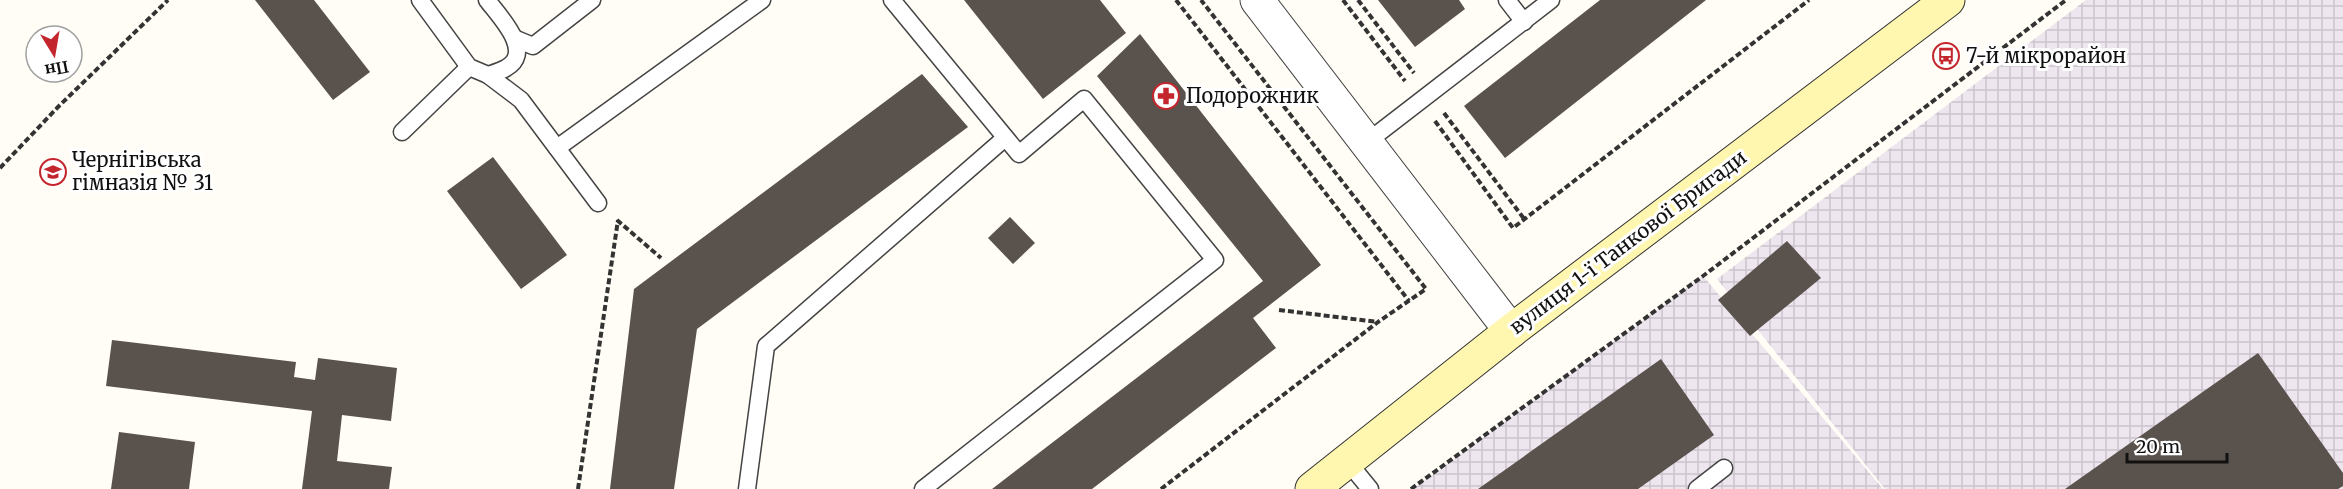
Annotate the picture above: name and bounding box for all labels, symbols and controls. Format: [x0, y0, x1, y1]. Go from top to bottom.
north arrow [24, 24, 84, 84]
bus stop icon: 7-й мікрорайон [1931, 41, 1961, 71]
place label: 7-й мікрорайон [1966, 43, 2126, 68]
text: Пн [43, 57, 71, 81]
pharmacy icon: Подорожник [1151, 81, 1181, 111]
place label: Подорожник [1186, 83, 1319, 108]
street label: вулиця 1-ї Танкової Бригади [1504, 144, 1751, 339]
place label: Чернігівська гімназія № 31 [72, 147, 213, 195]
school or university icon: Чернігівська гімназія № 31 [38, 157, 68, 187]
scale bar [2127, 426, 2228, 464]
text: 20 m [2136, 435, 2180, 458]

